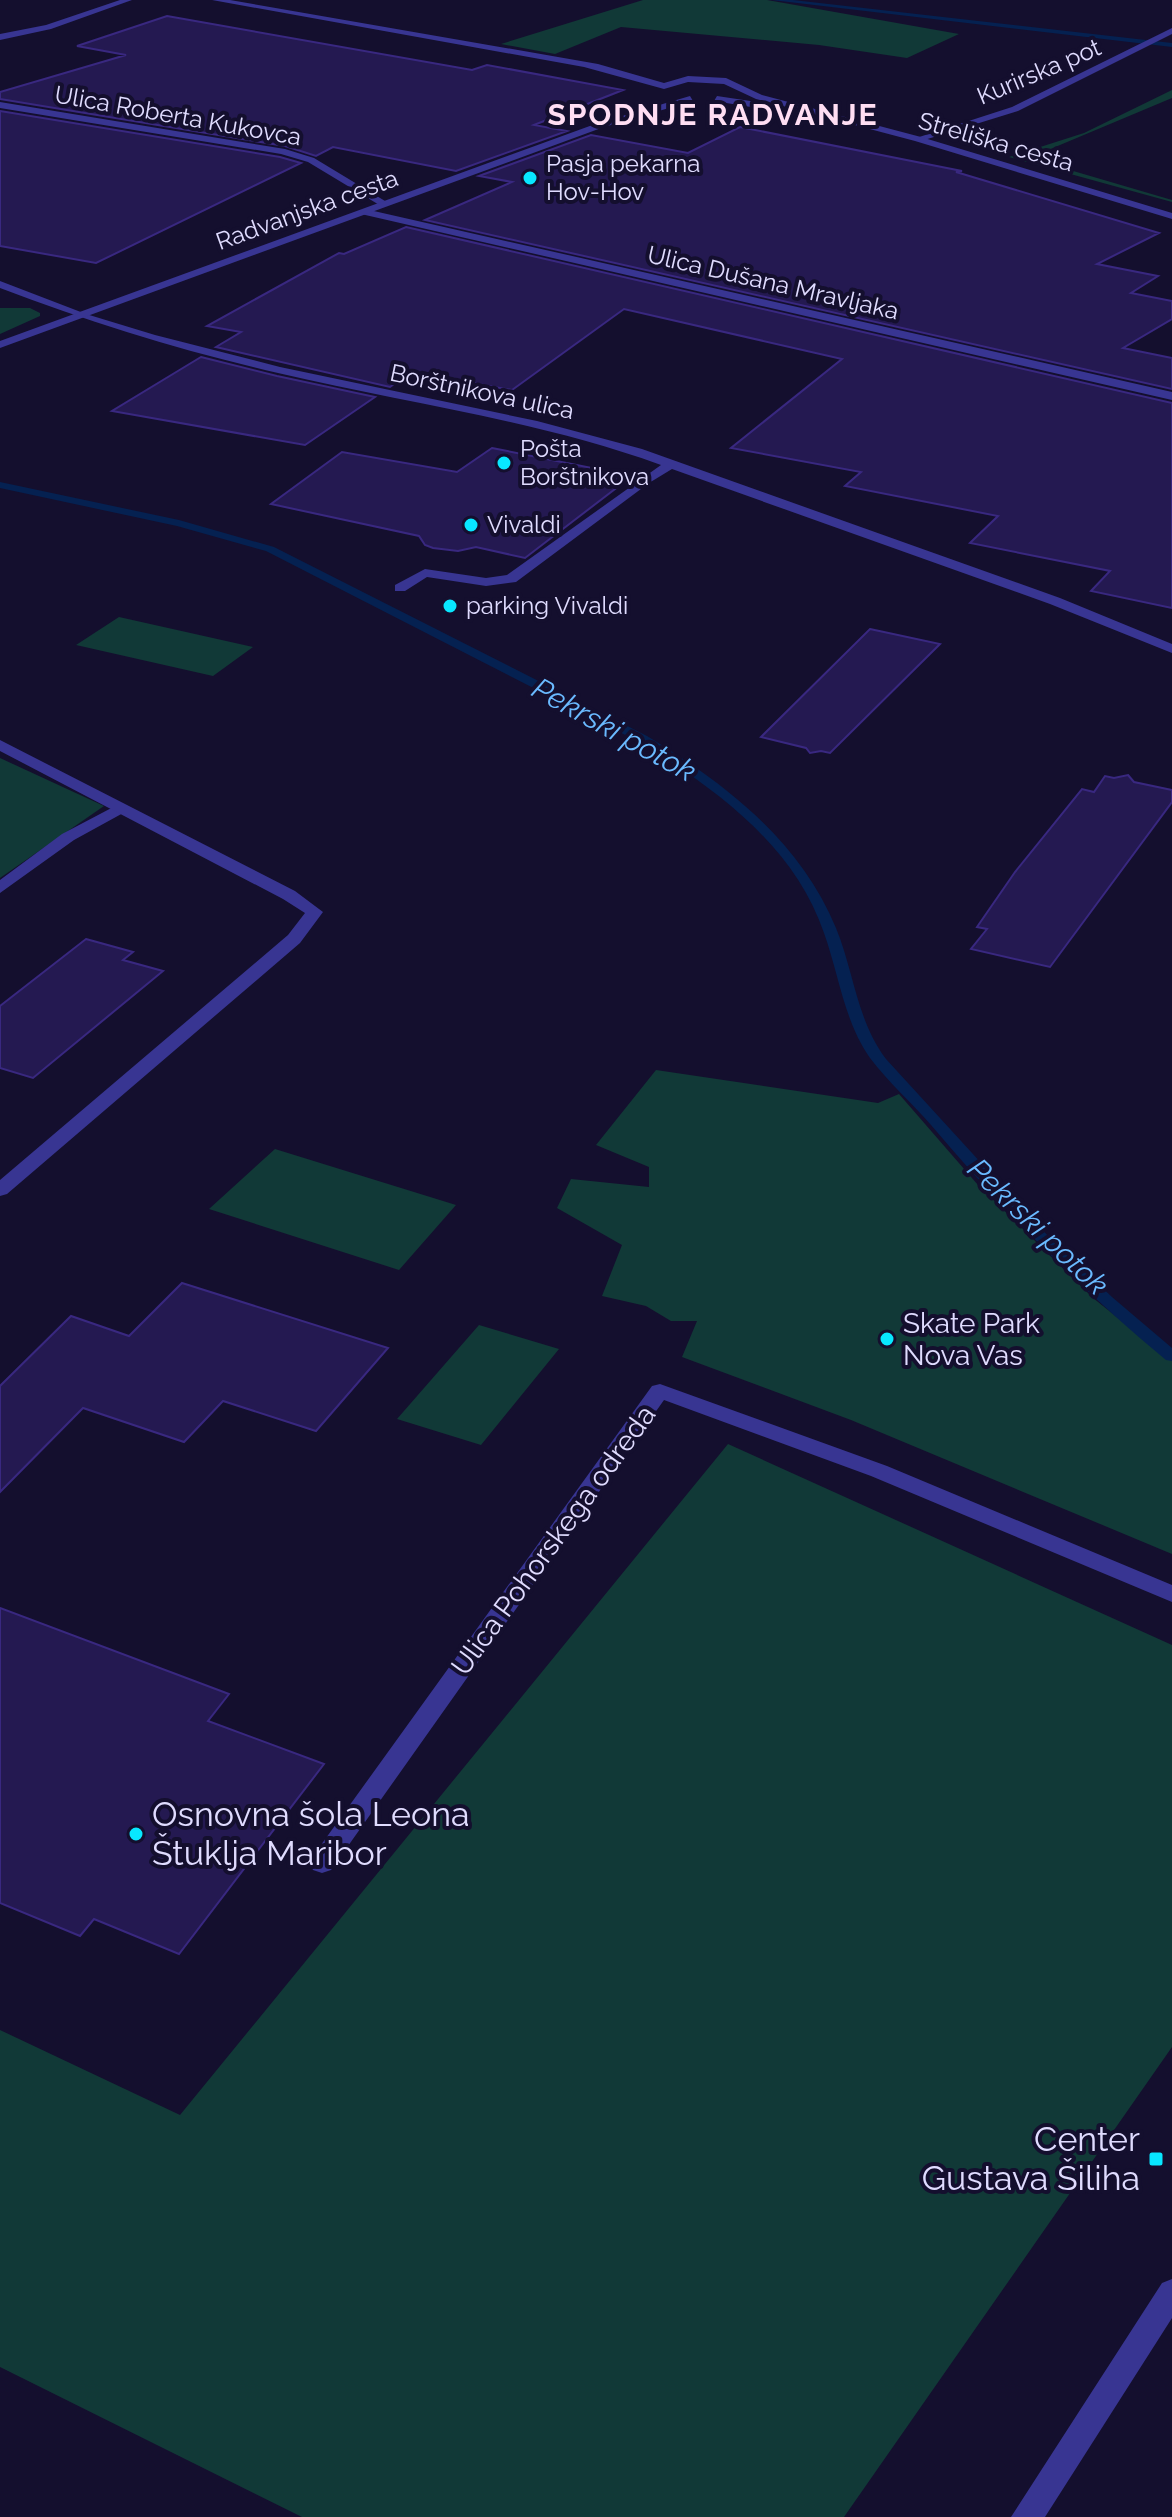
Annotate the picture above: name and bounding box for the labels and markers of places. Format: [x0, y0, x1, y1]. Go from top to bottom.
place label: Pasja pekarna Hov-Hov [546, 149, 700, 206]
marker: Pasja pekarna Hov-Hov [521, 169, 539, 187]
place label: Pošta Borštnikova [520, 434, 649, 491]
marker: Pošta Borštnikova [495, 454, 513, 472]
place label: Vivaldi [487, 510, 561, 539]
marker: Vivaldi [462, 516, 480, 534]
place label: parking Vivaldi [466, 591, 628, 620]
marker: parking Vivaldi [441, 597, 459, 615]
place label: Skate Park Nova Vas [903, 1307, 1040, 1372]
marker: Skate Park Nova Vas [878, 1330, 896, 1348]
place label: Osnovna šola Leona Štuklja Maribor [152, 1794, 470, 1873]
marker: Osnovna šola Leona Štuklja Maribor [127, 1825, 145, 1843]
place label: Center Gustava Šiliha [922, 2119, 1140, 2198]
marker: Center Gustava Šiliha [1147, 2150, 1165, 2168]

